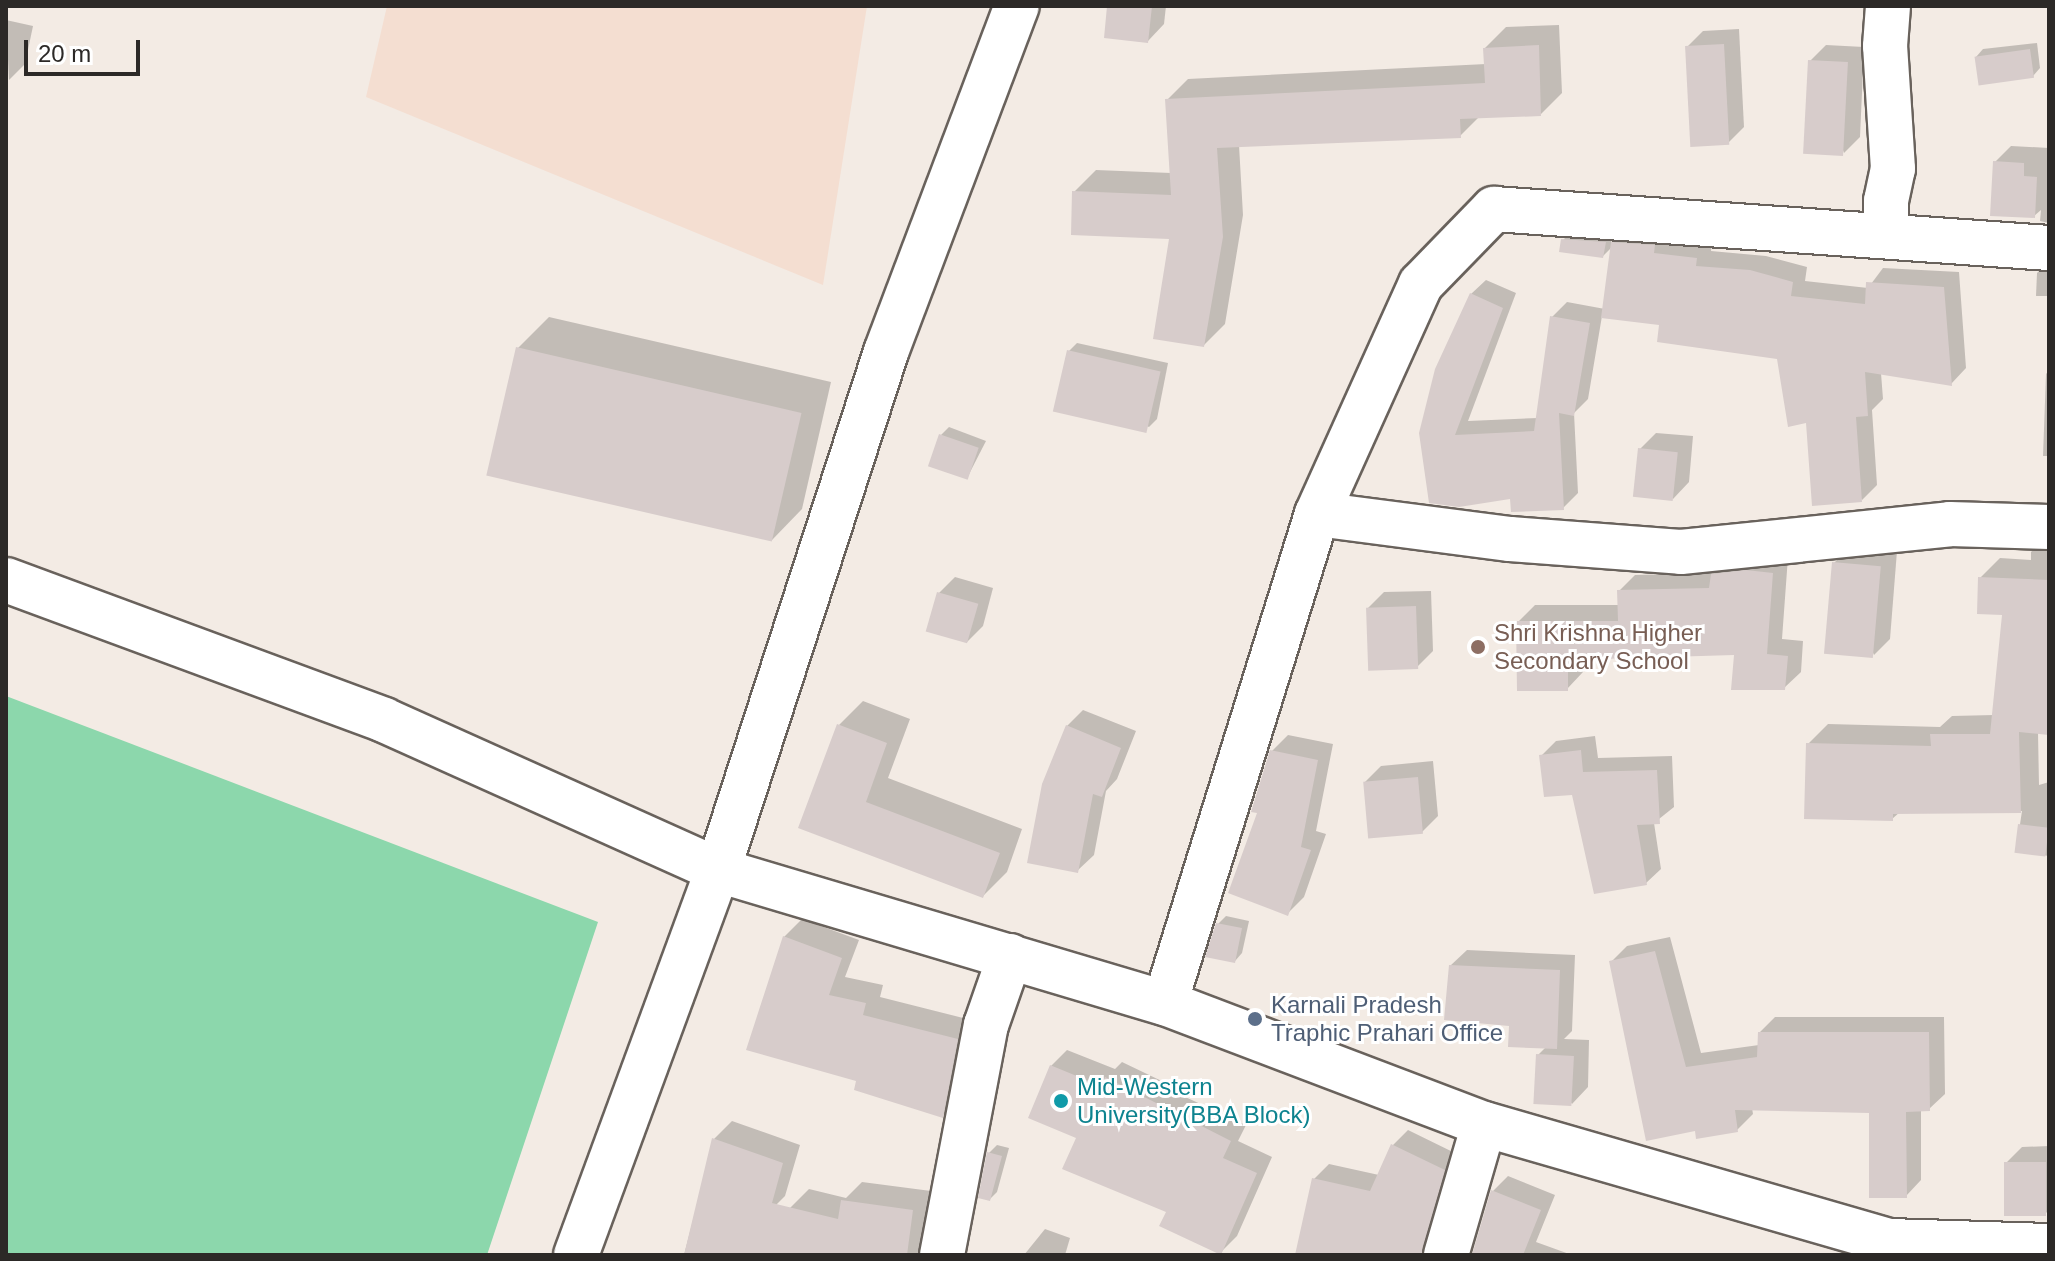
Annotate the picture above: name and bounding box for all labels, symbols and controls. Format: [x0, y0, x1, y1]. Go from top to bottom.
scale bar [28, 24, 144, 74]
text: 20 m [38, 40, 91, 67]
place label: Shri Krishna Higher Secondary School [1494, 619, 1702, 675]
marker: Shri Krishna Higher Secondary School [1469, 638, 1487, 656]
place label: Karnali Pradesh Traphic Prahari Office [1271, 991, 1503, 1047]
marker: Karnali Pradesh Traphic Prahari Office [1246, 1010, 1264, 1028]
place label: Mid-Western University(BBA Block) [1077, 1073, 1312, 1129]
marker: Mid-Western University(BBA Block) [1052, 1092, 1070, 1110]

